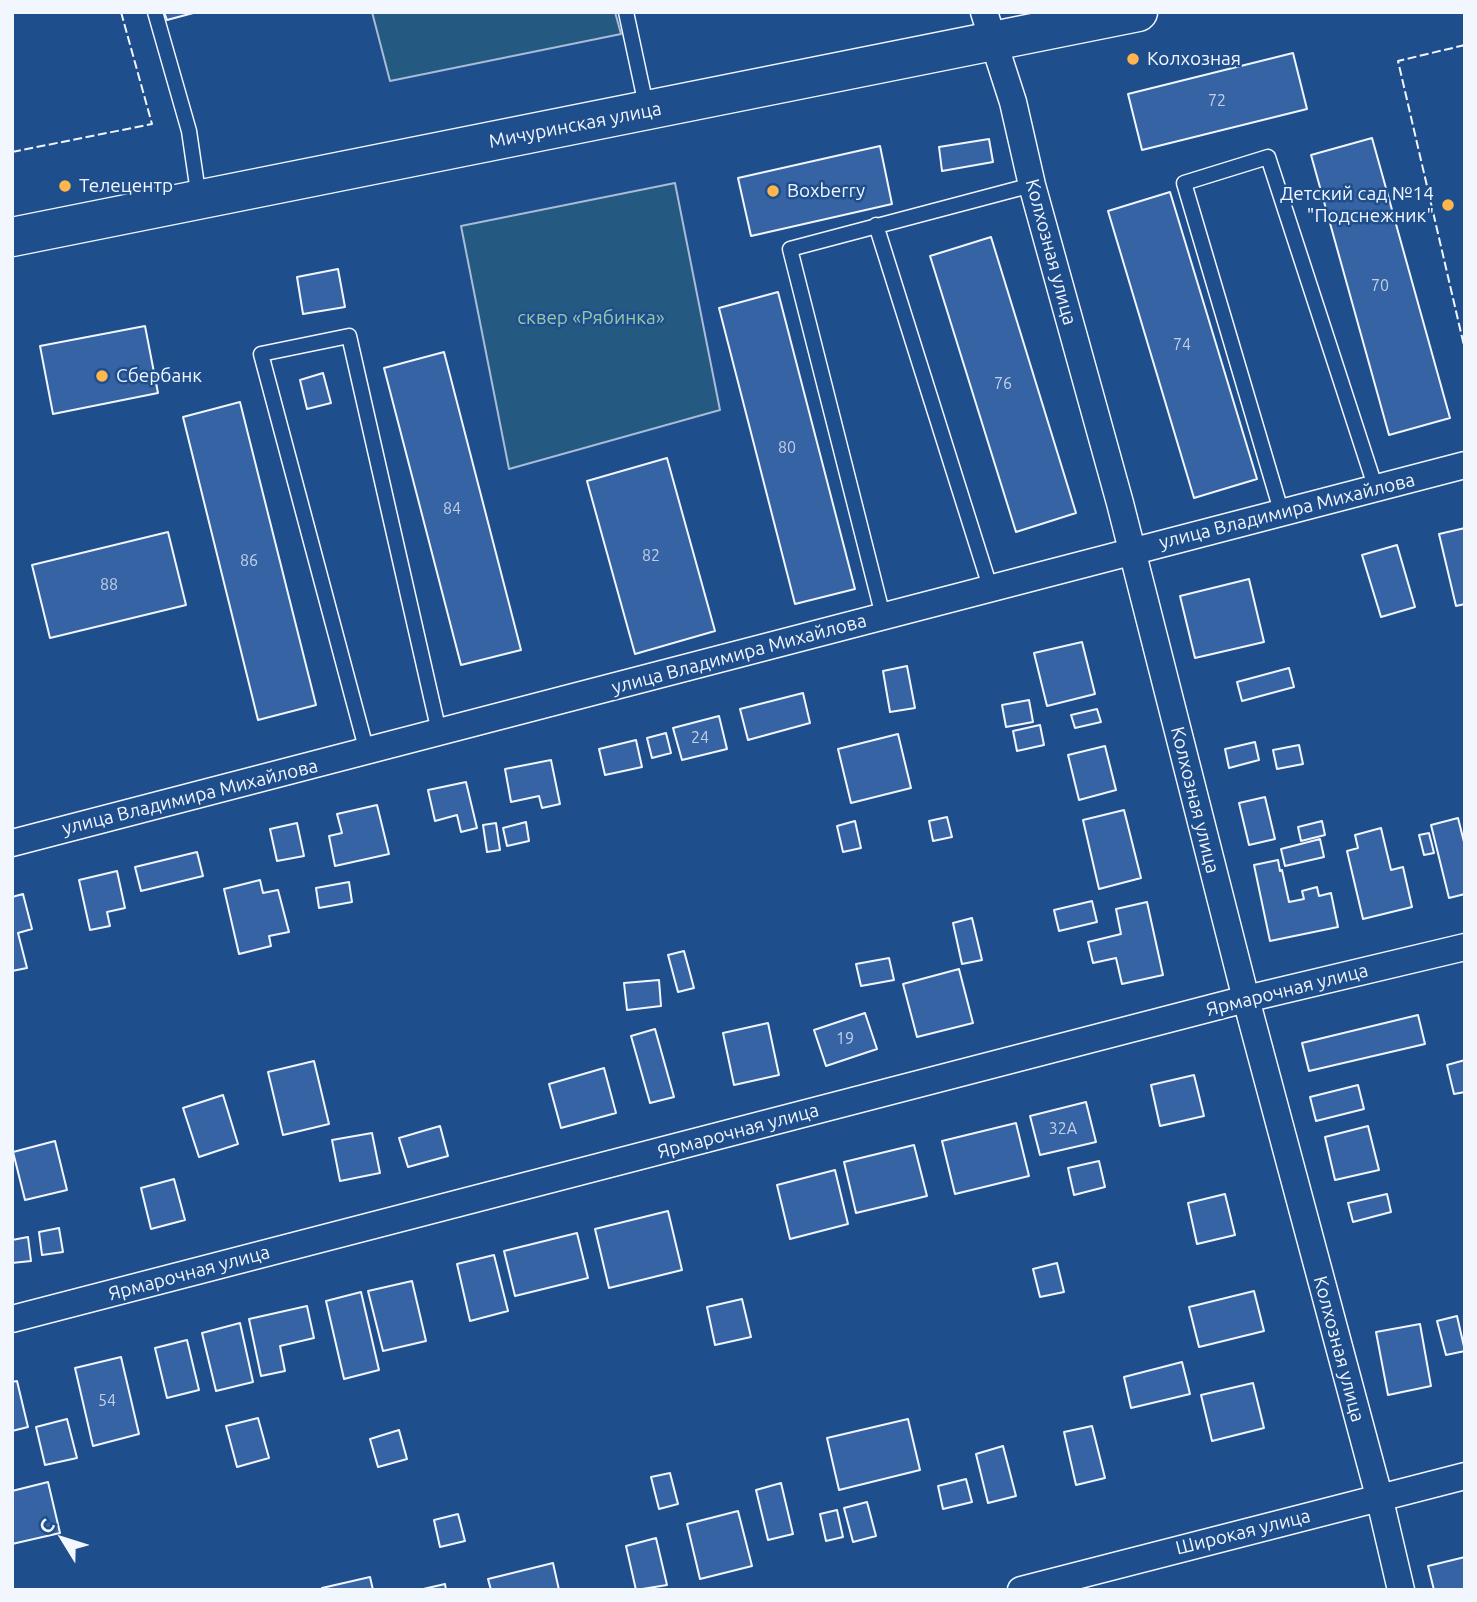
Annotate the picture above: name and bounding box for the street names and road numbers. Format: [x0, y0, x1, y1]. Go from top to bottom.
street label: Мичуринская улица [487, 97, 663, 153]
street label: Колхозная улица [1021, 176, 1081, 328]
street label: улица Владимира Михайлова [1157, 468, 1417, 554]
street label: улица Владимира Михайлова [609, 609, 869, 699]
street label: Колхозная улица [1166, 724, 1224, 876]
street label: улица Владимира Михайлова [60, 754, 320, 840]
street label: Ярмарочная улица [1204, 959, 1370, 1021]
street label: Ярмарочная улица [655, 1098, 821, 1164]
street label: Ярмарочная улица [106, 1240, 272, 1306]
street label: Колхозная улица [1309, 1273, 1369, 1425]
street label: Широкая улица [1173, 1504, 1313, 1560]

